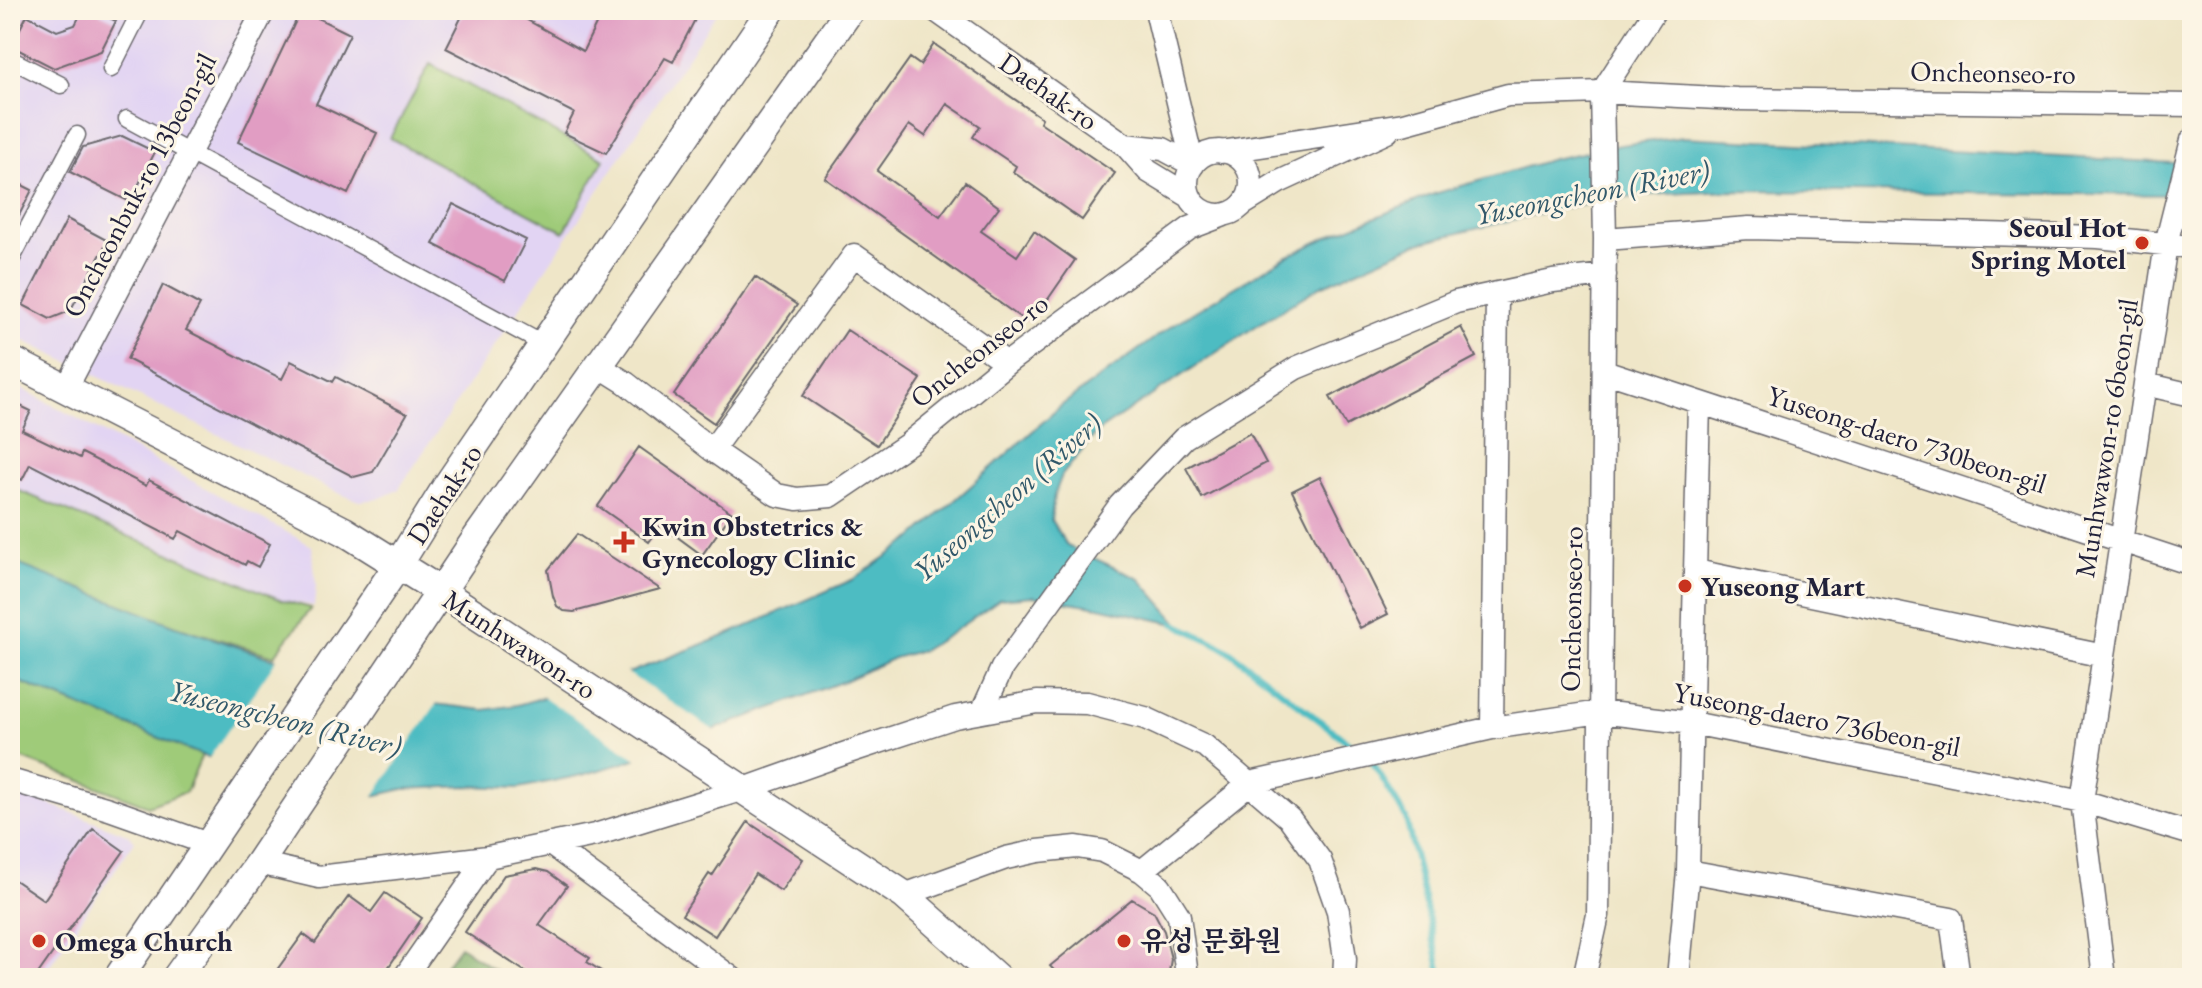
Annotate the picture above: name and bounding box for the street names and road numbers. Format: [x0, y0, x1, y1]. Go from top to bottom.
street label: Daehak-ro [992, 44, 1106, 138]
street label: Oncheonbuk-ro 13beon-gil [54, 46, 224, 323]
street label: Oncheonseo-ro [1910, 53, 2076, 91]
street label: Oncheonseo-ro [903, 285, 1055, 415]
street label: Munhwawon-ro 6beon-gil [2066, 296, 2146, 580]
street label: Yuseong-daero 730beon-gil [1763, 377, 2052, 501]
street label: Daehak-ro [398, 437, 490, 551]
street label: Oncheonseo-ro [1552, 526, 1590, 692]
street label: Munhwawon-ro [436, 581, 604, 707]
street label: Yuseong-daero 736beon-gil [1670, 674, 1964, 765]

